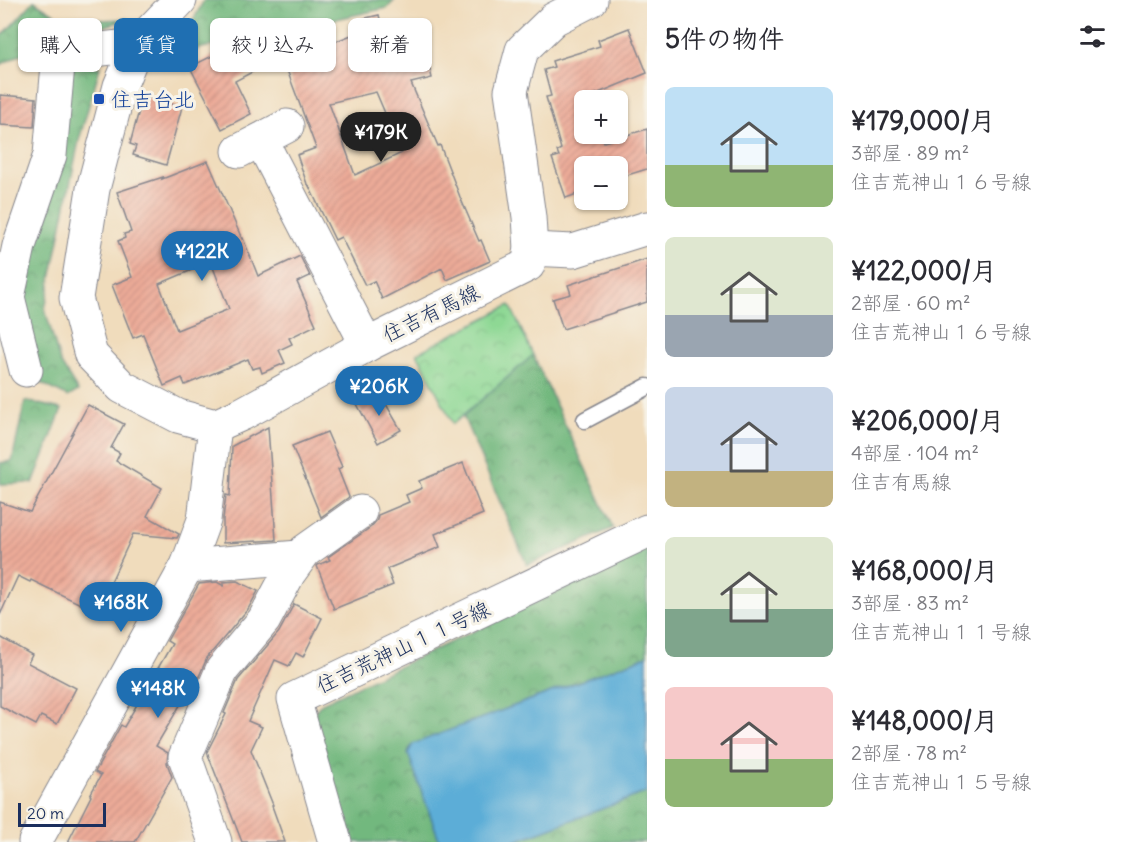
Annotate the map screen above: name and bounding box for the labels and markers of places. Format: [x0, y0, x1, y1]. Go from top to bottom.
place label: 住吉台北 [111, 86, 195, 113]
marker: 住吉台北 [92, 92, 106, 106]
pin: ¥179K [339, 112, 423, 163]
pin: ¥122K [160, 231, 244, 282]
pin: ¥206K [337, 366, 421, 417]
pin: ¥168K [79, 582, 163, 633]
pin: ¥148K [116, 668, 200, 719]

